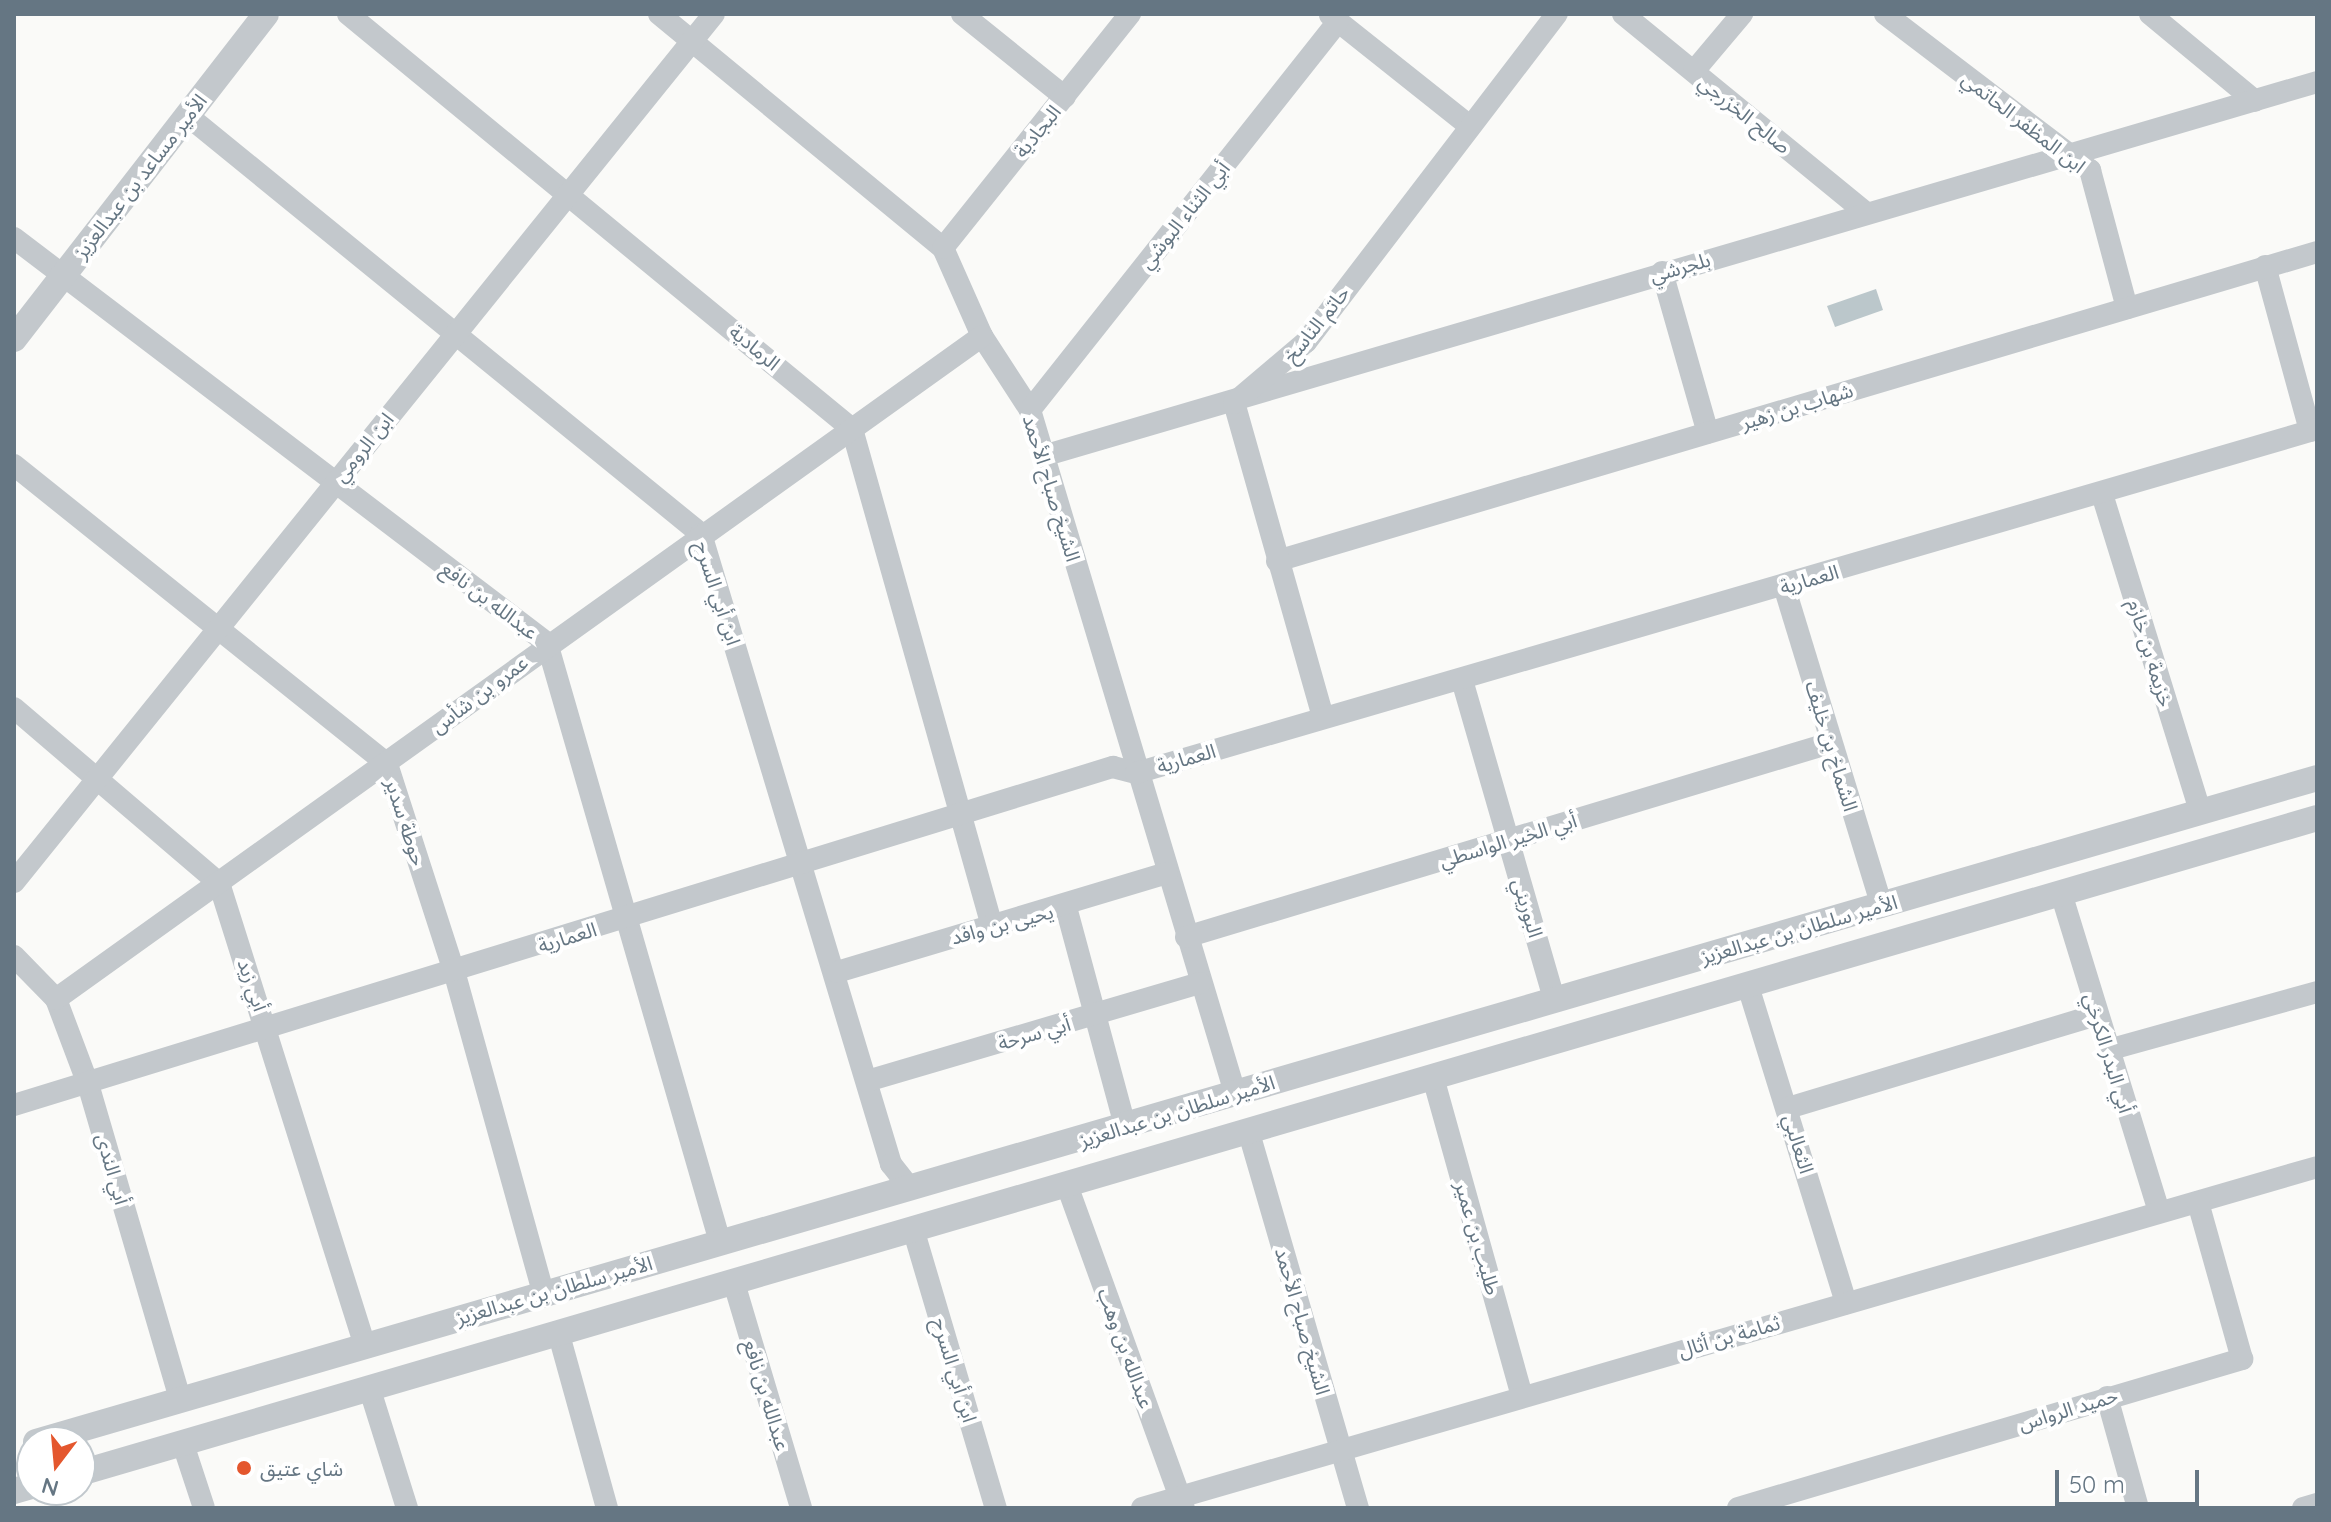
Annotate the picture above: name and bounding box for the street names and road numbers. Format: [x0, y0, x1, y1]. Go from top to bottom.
street label: ابن المظفر الحاتمي [1958, 66, 2090, 178]
street label: صالح الخزرجي [1694, 70, 1796, 158]
street label: الأمير مساعد بن عبدالعزيز [68, 89, 212, 263]
street label: البجادية [1009, 100, 1065, 162]
street label: أبي الثناء البوشي [1134, 157, 1234, 273]
street label: بلجرشي [1647, 247, 1713, 287]
street label: حاتم الناسخ [1278, 281, 1354, 367]
street label: الرمادية [725, 319, 785, 375]
street label: شهاب بن زهير [1738, 378, 1856, 434]
street label: ابن الرومي [328, 407, 398, 487]
street label: الشيخ صباح الأحمد [1018, 412, 1086, 564]
street label: ابن أبي السرح [690, 538, 746, 648]
street label: عبدالله بن نافع [437, 556, 543, 644]
street label: العمارية [1777, 559, 1841, 599]
street label: خزيمة بن خازم [2123, 596, 2179, 710]
street label: عمرو بن شأس [426, 650, 532, 738]
street label: الشماخ بن خليف [1801, 678, 1863, 814]
street label: العمارية [1154, 738, 1218, 778]
street label: حوطة سدير [381, 775, 431, 869]
street label: أبي الخير الواسطي [1436, 808, 1580, 872]
street label: البوريني [1508, 876, 1548, 940]
street label: الأمير سلطان بن عبدالعزيز [1698, 889, 1900, 969]
street label: يحيى بن وافد [948, 899, 1056, 949]
street label: العمارية [535, 917, 599, 957]
street label: أبي زيد [233, 956, 273, 1014]
street label: أبي البدر الكرخي [2079, 990, 2139, 1116]
street label: أبي سرحة [995, 1011, 1073, 1055]
street label: الأمير سلطان بن عبدالعزيز [1076, 1070, 1278, 1152]
street label: الثعالبي [1779, 1112, 1819, 1176]
street label: أبي الندى [91, 1131, 135, 1207]
street label: طليب بن عمير [1450, 1179, 1506, 1297]
street label: الشيخ صباح الأحمد [1270, 1245, 1336, 1397]
street label: الأمير سلطان بن عبدالعزيز [453, 1250, 655, 1330]
street label: عبدالله بن وهب [1093, 1284, 1159, 1412]
street label: ثمامة بن أثال [1675, 1310, 1783, 1362]
street label: ابن أبي السرح [928, 1315, 982, 1425]
street label: عبدالله بن نافع [739, 1337, 795, 1453]
street label: حميد الرواس [2015, 1383, 2121, 1435]

